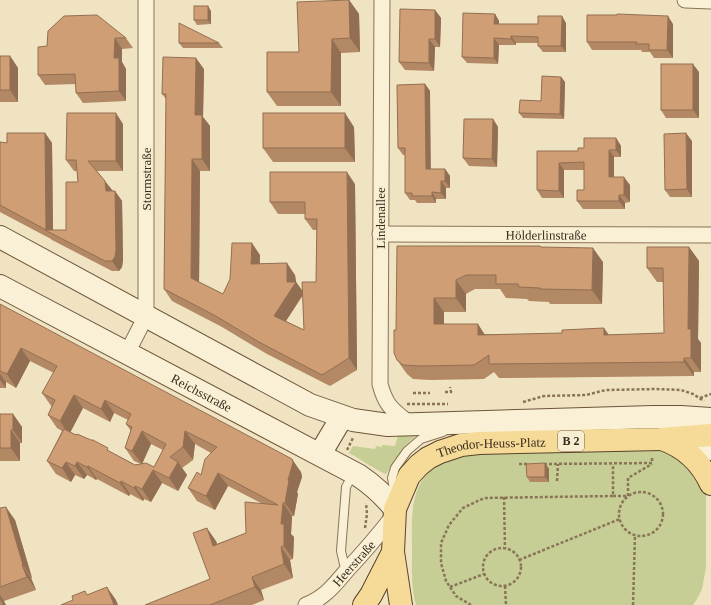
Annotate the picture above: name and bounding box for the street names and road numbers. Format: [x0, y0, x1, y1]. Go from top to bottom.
street label: Stormstraße [139, 147, 154, 210]
street label: Lindenallee [373, 187, 388, 249]
street label: Hölderlinstraße [505, 227, 587, 242]
street label: Reichsstraße [169, 370, 235, 415]
road number: B 2 [558, 431, 584, 451]
street label: Theodor-Heuss-Platz [434, 434, 546, 460]
street label: Heerstraße [329, 537, 378, 589]

